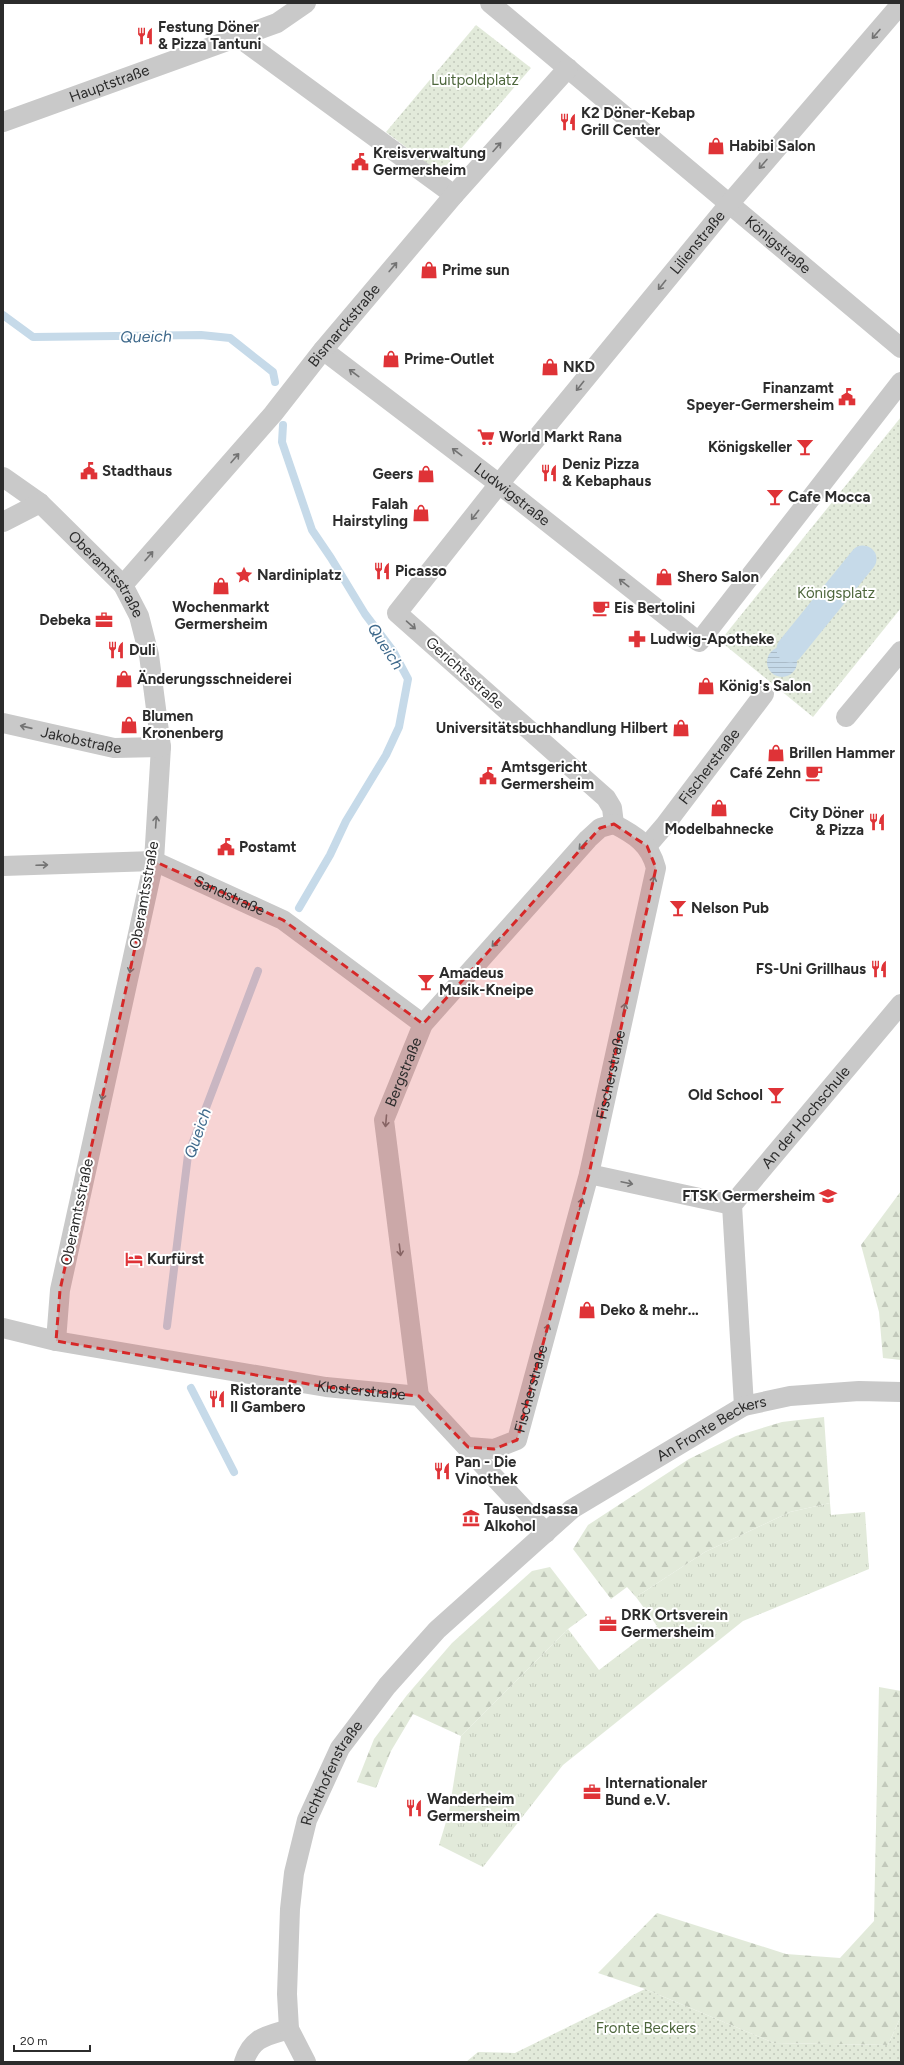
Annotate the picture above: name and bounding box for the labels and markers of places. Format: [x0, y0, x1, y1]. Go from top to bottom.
place label: Festung Döner & Pizza Tantuni [158, 18, 261, 53]
restaurant icon: Festung Döner & Pizza Tantuni [135, 26, 155, 46]
place label: K2 Döner-Kebap Grill Center [581, 104, 695, 139]
restaurant icon: K2 Döner-Kebap Grill Center [558, 112, 578, 132]
shop icon: Habibi Salon [706, 136, 726, 156]
place label: Habibi Salon [729, 137, 816, 155]
place label: Kreisverwaltung Germersheim [373, 144, 486, 179]
public building icon: Kreisverwaltung Germersheim [350, 152, 370, 172]
shop icon: Prime sun [419, 260, 439, 280]
place label: Prime sun [442, 261, 510, 279]
shop icon: Prime-Outlet [381, 349, 401, 369]
place label: Prime-Outlet [404, 350, 495, 368]
shop icon: NKD [540, 357, 560, 377]
place label: NKD [563, 358, 595, 376]
place label: Finanzamt Speyer-Germersheim [686, 379, 834, 414]
public building icon: Finanzamt Speyer-Germersheim [837, 387, 857, 407]
supermarket icon: World Markt Rana [476, 427, 496, 447]
place label: World Markt Rana [499, 428, 622, 446]
bar icon: Königskeller [795, 437, 815, 457]
place label: Königskeller [708, 438, 792, 456]
place label: Deniz Pizza & Kebaphaus [562, 455, 651, 490]
public building icon: Stadthaus [79, 461, 99, 481]
place label: Stadthaus [102, 462, 172, 480]
restaurant icon: Deniz Pizza & Kebaphaus [539, 463, 559, 483]
shop icon: Geers [416, 464, 436, 484]
place label: Geers [373, 465, 413, 483]
bar icon: Cafe Mocca [765, 487, 785, 507]
place label: Cafe Mocca [788, 488, 870, 506]
place label: Falah Hairstyling [332, 495, 408, 530]
shop icon: Falah Hairstyling [411, 503, 431, 523]
restaurant icon: Picasso [372, 561, 392, 581]
place label: Picasso [395, 562, 447, 580]
place icon: Nardiniplatz [234, 565, 254, 585]
place label: Nardiniplatz [257, 566, 341, 584]
shop icon: Shero Salon [654, 567, 674, 587]
place label: Shero Salon [677, 568, 759, 586]
shop icon: Wochenmarkt Germersheim [211, 576, 231, 596]
place label: Wochenmarkt Germersheim [172, 598, 270, 633]
cafe icon: Eis Bertolini [591, 598, 611, 618]
place label: Eis Bertolini [614, 599, 695, 617]
office icon: Debeka [94, 610, 114, 630]
place label: Debeka [39, 611, 91, 629]
pharmacy icon: Ludwig-Apotheke [627, 629, 647, 649]
place label: Ludwig-Apotheke [650, 630, 775, 648]
restaurant icon: Duli [106, 640, 126, 660]
place label: Duli [129, 641, 156, 659]
shop icon: Änderungsschneiderei [114, 669, 134, 689]
place label: Änderungsschneiderei [137, 669, 292, 688]
shop icon: König's Salon [696, 676, 716, 696]
place label: König's Salon [719, 677, 811, 695]
place label: Blumen Kronenberg [142, 707, 224, 742]
shop icon: Blumen Kronenberg [119, 715, 139, 735]
shop icon: Universitätsbuchhandlung Hilbert [671, 718, 691, 738]
place label: Universitätsbuchhandlung Hilbert [436, 719, 668, 737]
shop icon: Brillen Hammer [766, 743, 786, 763]
place label: Brillen Hammer [789, 744, 895, 762]
place label: Amtsgericht Germersheim [501, 758, 594, 793]
cafe icon: Café Zehn [804, 763, 824, 783]
place label: Café Zehn [730, 764, 801, 782]
public building icon: Amtsgericht Germersheim [478, 766, 498, 786]
shop icon: Modelbahnecke [709, 798, 729, 818]
place label: City Döner & Pizza [789, 804, 864, 839]
restaurant icon: City Döner & Pizza [867, 812, 887, 832]
place label: Modelbahnecke [665, 820, 774, 838]
public building icon: Postamt [216, 837, 236, 857]
place label: Postamt [239, 838, 297, 856]
bar icon: Nelson Pub [668, 898, 688, 918]
place label: Nelson Pub [691, 899, 769, 917]
restaurant icon: FS-Uni Grillhaus [869, 959, 889, 979]
place label: FS-Uni Grillhaus [756, 960, 866, 978]
place label: Amadeus Musik-Kneipe [439, 964, 534, 999]
bar icon: Amadeus Musik-Kneipe [416, 972, 436, 992]
bar icon: Old School [766, 1085, 786, 1105]
place label: Old School [688, 1086, 763, 1104]
school or university icon: FTSK Germersheim [818, 1186, 838, 1206]
place label: FTSK Germersheim [682, 1187, 815, 1205]
hotel icon: Kurfürst [124, 1249, 144, 1269]
place label: Kurfürst [147, 1250, 204, 1268]
shop icon: Deko & mehr... [577, 1300, 597, 1320]
place label: Deko & mehr... [600, 1301, 699, 1319]
place label: Ristorante Il Gambero [230, 1381, 306, 1416]
restaurant icon: Ristorante Il Gambero [207, 1389, 227, 1409]
place label: Pan - Die Vinothek [455, 1453, 518, 1488]
restaurant icon: Pan - Die Vinothek [432, 1461, 452, 1481]
place label: Tausendsassa Alkohol [484, 1500, 578, 1535]
museum icon: Tausendsassa Alkohol [461, 1508, 481, 1528]
place label: DRK Ortsverein Germersheim [621, 1606, 728, 1641]
office icon: DRK Ortsverein Germersheim [598, 1614, 618, 1634]
place label: Internationaler Bund e.V. [605, 1774, 707, 1809]
office icon: Internationaler Bund e.V. [582, 1782, 602, 1802]
place label: Wanderheim Germersheim [427, 1790, 520, 1825]
restaurant icon: Wanderheim Germersheim [404, 1798, 424, 1818]

